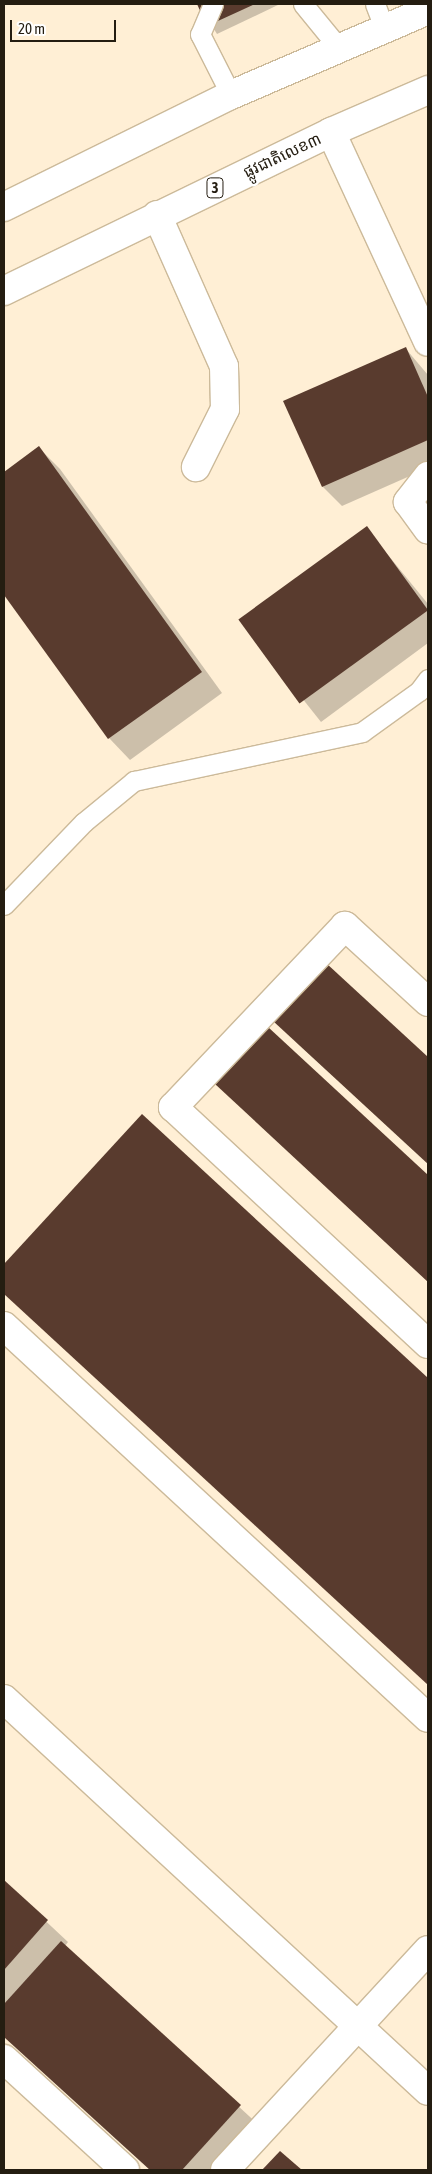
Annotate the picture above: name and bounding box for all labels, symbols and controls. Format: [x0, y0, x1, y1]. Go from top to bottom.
scale bar [12, 10, 119, 42]
text: 20 m [18, 20, 45, 37]
street label: ផ្លូវជាតិលេខ៣ [240, 129, 324, 181]
road number: 3 [206, 176, 224, 200]

